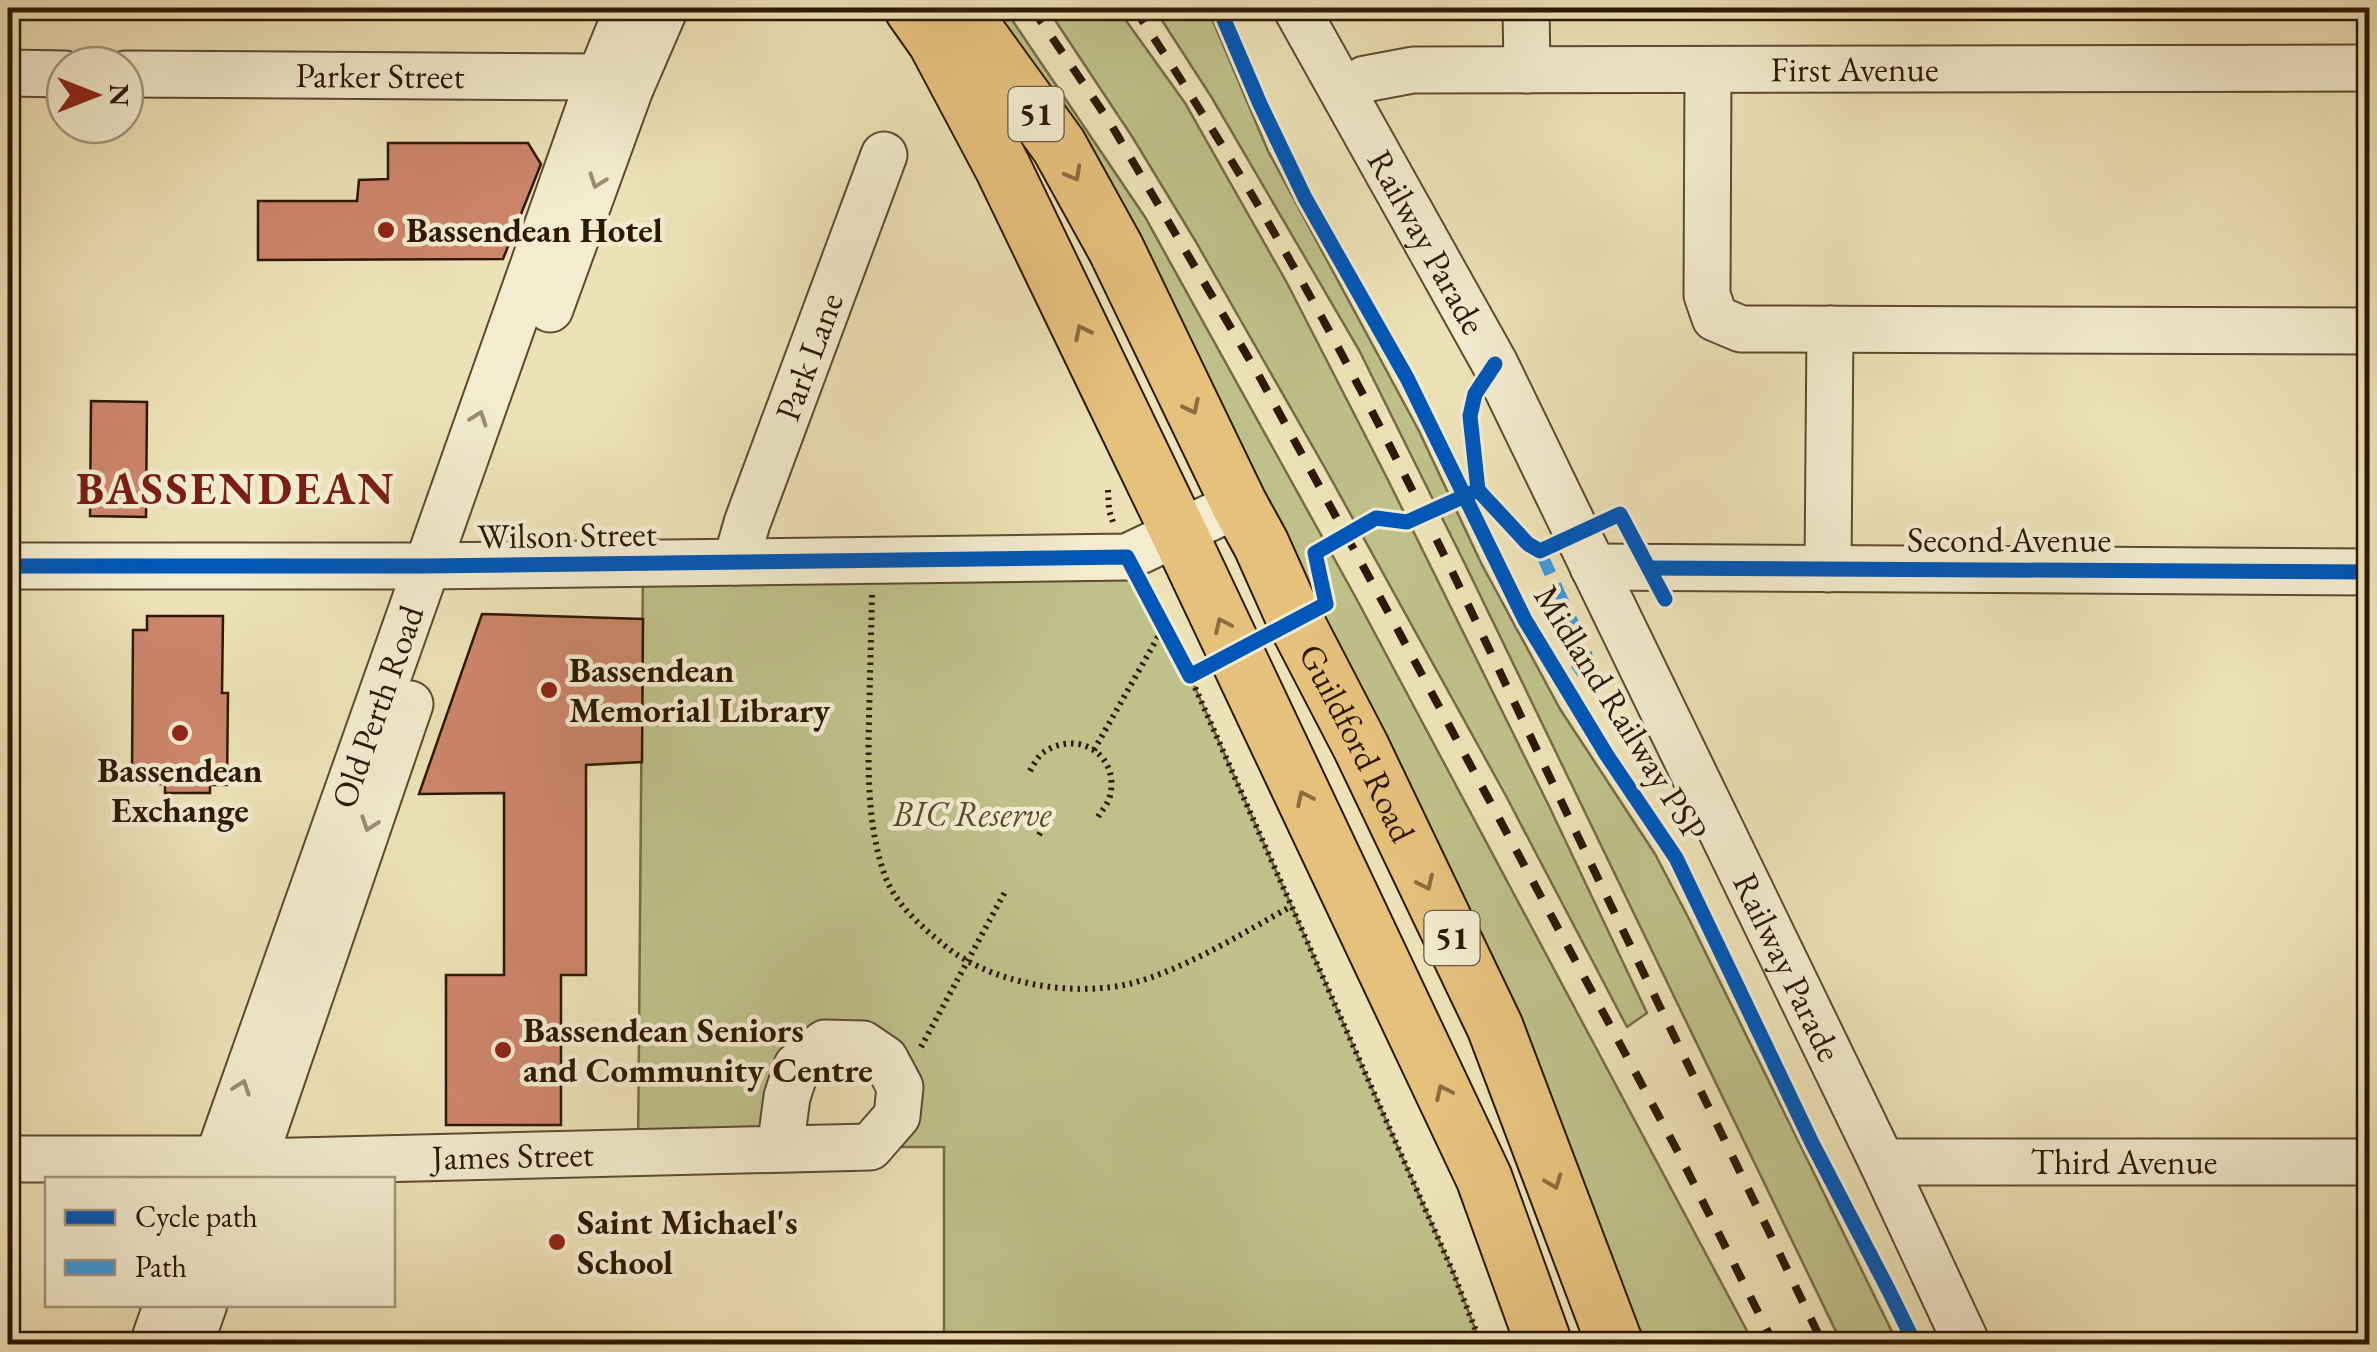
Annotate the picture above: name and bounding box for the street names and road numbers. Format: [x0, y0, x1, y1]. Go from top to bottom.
street label: First Avenue [1771, 46, 1939, 91]
street label: Parker Street [295, 52, 465, 98]
road number: 51 [1008, 87, 1064, 141]
street label: Railway Parade [1358, 142, 1497, 342]
street label: Park Lane [764, 286, 853, 427]
street label: Wilson Street [477, 510, 657, 559]
street label: Second Avenue [1907, 517, 2111, 562]
street label: Midland Railway PSP [1525, 576, 1718, 849]
street label: Old Perth Road [320, 599, 434, 814]
street label: Guildford Road [1289, 636, 1426, 849]
street label: Railway Parade [1723, 865, 1853, 1068]
road number: 51 [1424, 911, 1480, 965]
street label: James Street [428, 1131, 594, 1180]
street label: Third Avenue [2031, 1139, 2218, 1184]

